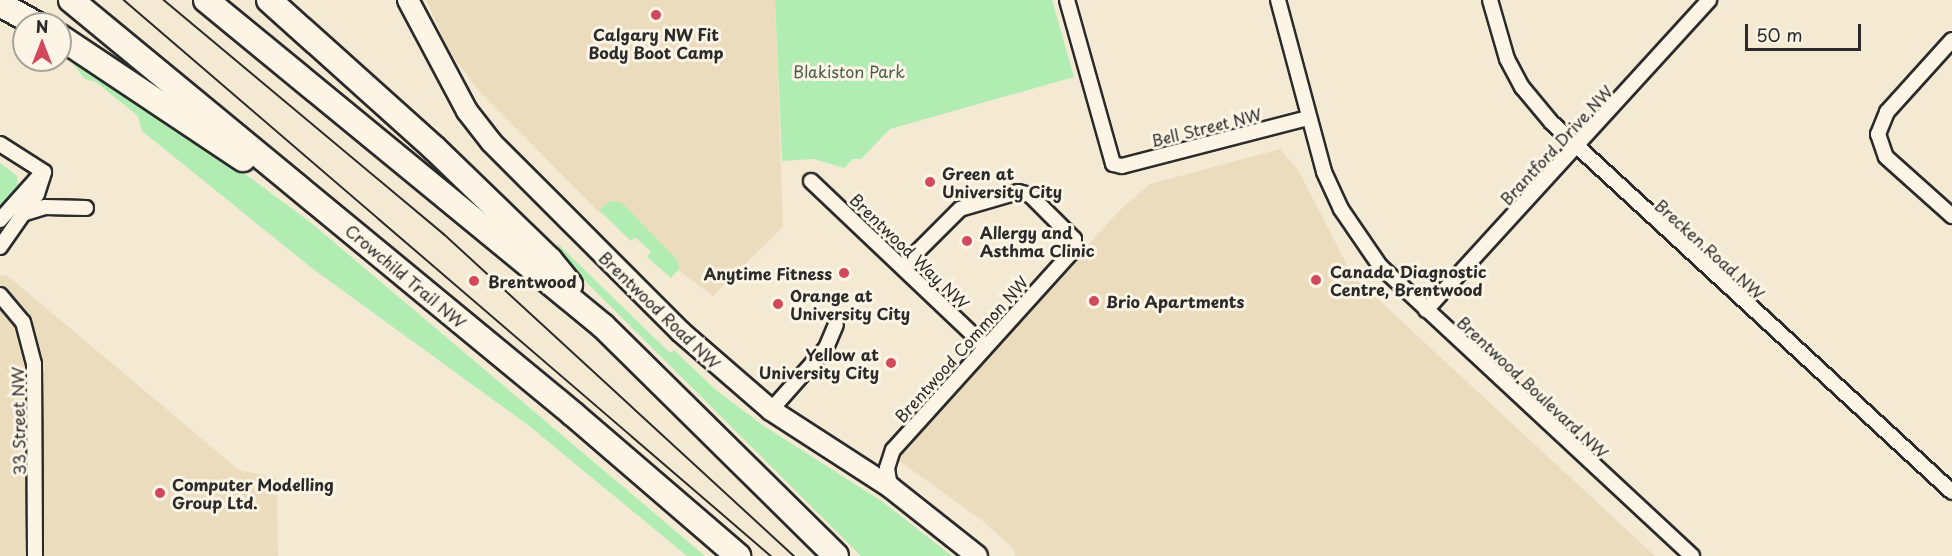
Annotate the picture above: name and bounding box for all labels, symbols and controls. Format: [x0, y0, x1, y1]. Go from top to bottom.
marker: Calgary NW Fit Body Boot Camp [649, 8, 663, 22]
north arrow [12, 12, 72, 72]
scale bar [1748, 12, 1864, 50]
text: N [36, 14, 48, 38]
text: 50 m [1756, 21, 1803, 48]
place label: Calgary NW Fit Body Boot Camp [588, 24, 724, 62]
park label: Blakiston Park [793, 61, 905, 81]
street label: Brantford Drive NW [1496, 81, 1616, 209]
street label: Bell Street NW [1147, 104, 1265, 150]
place label: Green at University City [942, 163, 1062, 201]
marker: Green at University City [923, 175, 937, 189]
street label: Brentwood Way NW [847, 190, 973, 312]
street label: Brecken Road NW [1652, 195, 1768, 303]
street label: Crowchild Trail NW [342, 220, 470, 332]
place label: Allergy and Asthma Clinic [980, 222, 1095, 260]
marker: Allergy and Asthma Clinic [958, 232, 976, 250]
street label: Brentwood Road NW [595, 247, 725, 373]
place label: Canada Diagnostic Centre, Brentwood [1330, 261, 1487, 299]
place label: Anytime Fitness [703, 263, 832, 283]
marker: Anytime Fitness [837, 266, 851, 280]
place label: Brentwood [488, 271, 576, 291]
marker: Canada Diagnostic Centre, Brentwood [1307, 271, 1325, 289]
marker: Brentwood [465, 272, 483, 290]
street label: Brentwood Common NW [890, 272, 1032, 426]
place label: Orange at University City [790, 285, 910, 323]
place label: Brio Apartments [1106, 291, 1244, 311]
marker: Brio Apartments [1087, 294, 1101, 308]
marker: Orange at University City [771, 297, 785, 311]
street label: Brentwood Boulevard NW [1454, 312, 1612, 462]
place label: Yellow at University City [759, 344, 879, 382]
marker: Yellow at University City [884, 356, 898, 370]
street label: 33 Street NW [7, 367, 29, 475]
place label: Computer Modelling Group Ltd. [172, 474, 335, 512]
marker: Computer Modelling Group Ltd. [153, 486, 167, 500]

